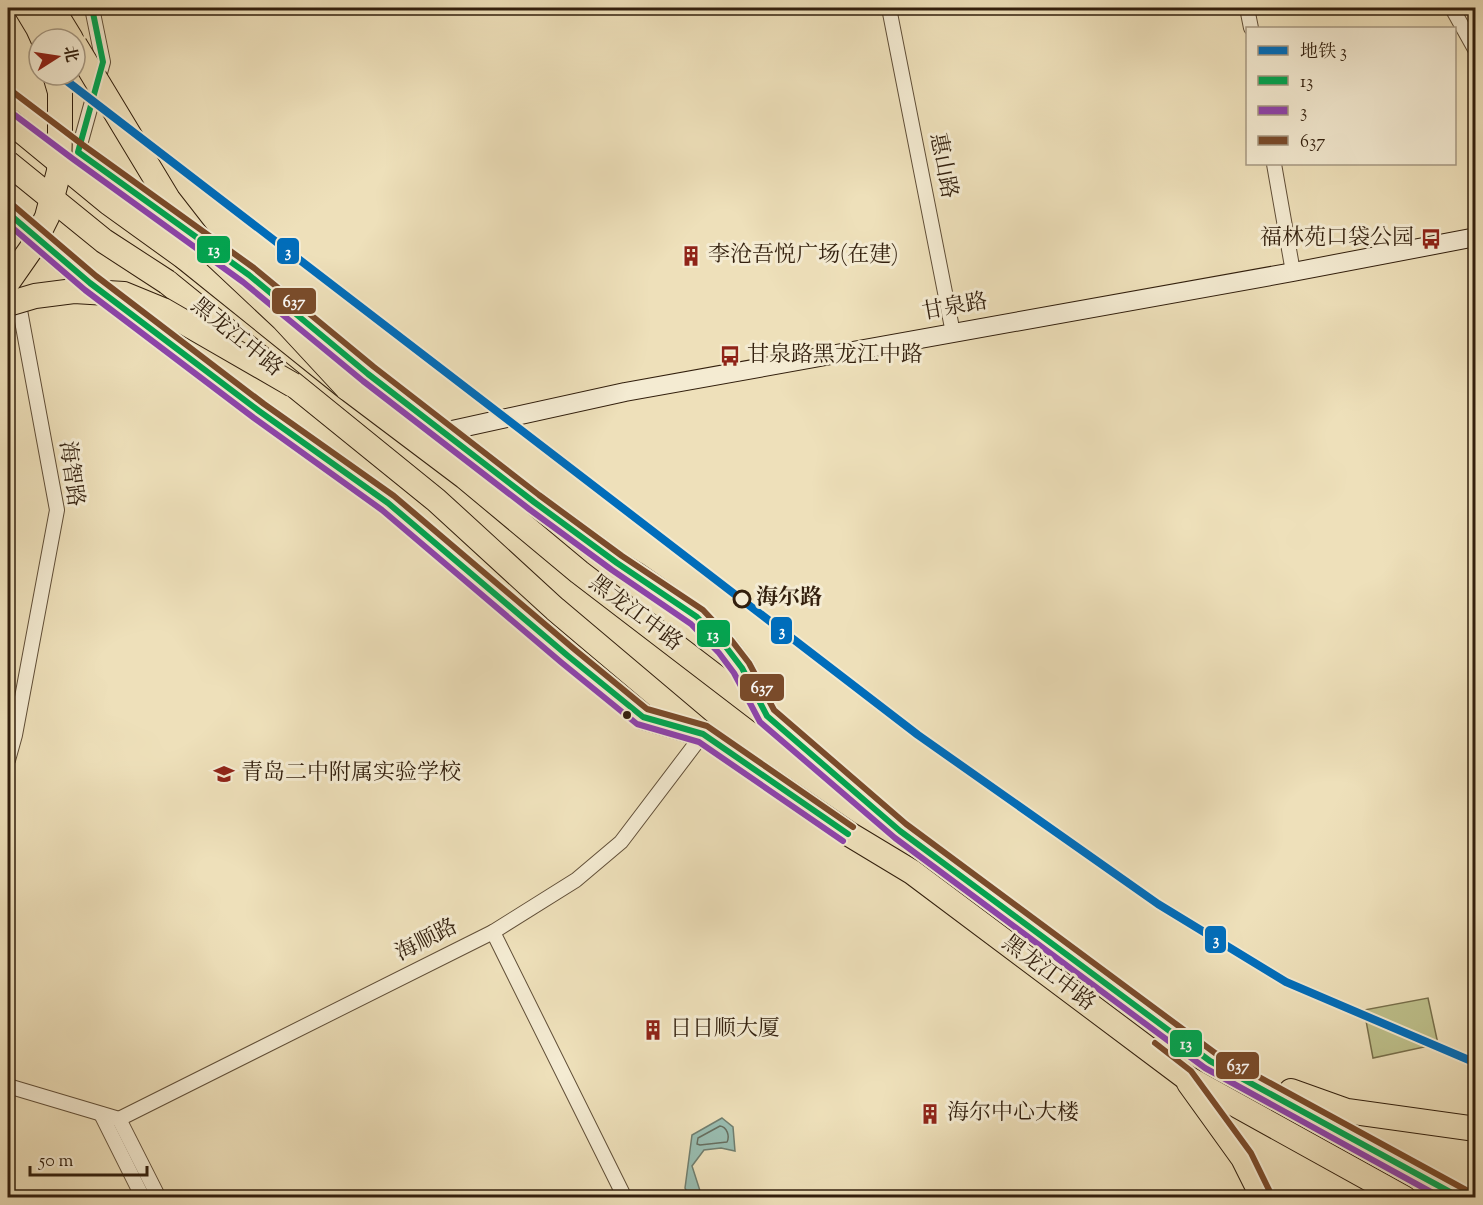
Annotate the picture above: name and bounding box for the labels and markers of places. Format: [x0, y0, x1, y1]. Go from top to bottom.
place label: 福林苑口袋公园 [1260, 223, 1414, 255]
bus stop icon: 福林苑口袋公园 [1419, 227, 1443, 251]
place label: 李沧吾悦广场(在建) [708, 240, 898, 272]
building icon: 李沧吾悦广场(在建) [679, 244, 703, 268]
place label: 甘泉路黑龙江中路 [747, 340, 923, 372]
bus stop icon: 甘泉路黑龙江中路 [718, 344, 742, 368]
place label: 海尔路 [756, 583, 822, 615]
marker: 海尔路 [733, 590, 751, 608]
unlabelled marker [621, 709, 633, 721]
place label: 青岛二中附属实验学校 [241, 758, 461, 790]
school or university icon: 青岛二中附属实验学校 [212, 762, 236, 786]
place label: 日日顺大厦 [670, 1014, 780, 1046]
building icon: 日日顺大厦 [641, 1018, 665, 1042]
place label: 海尔中心大楼 [947, 1098, 1079, 1130]
building icon: 海尔中心大楼 [918, 1102, 942, 1126]

